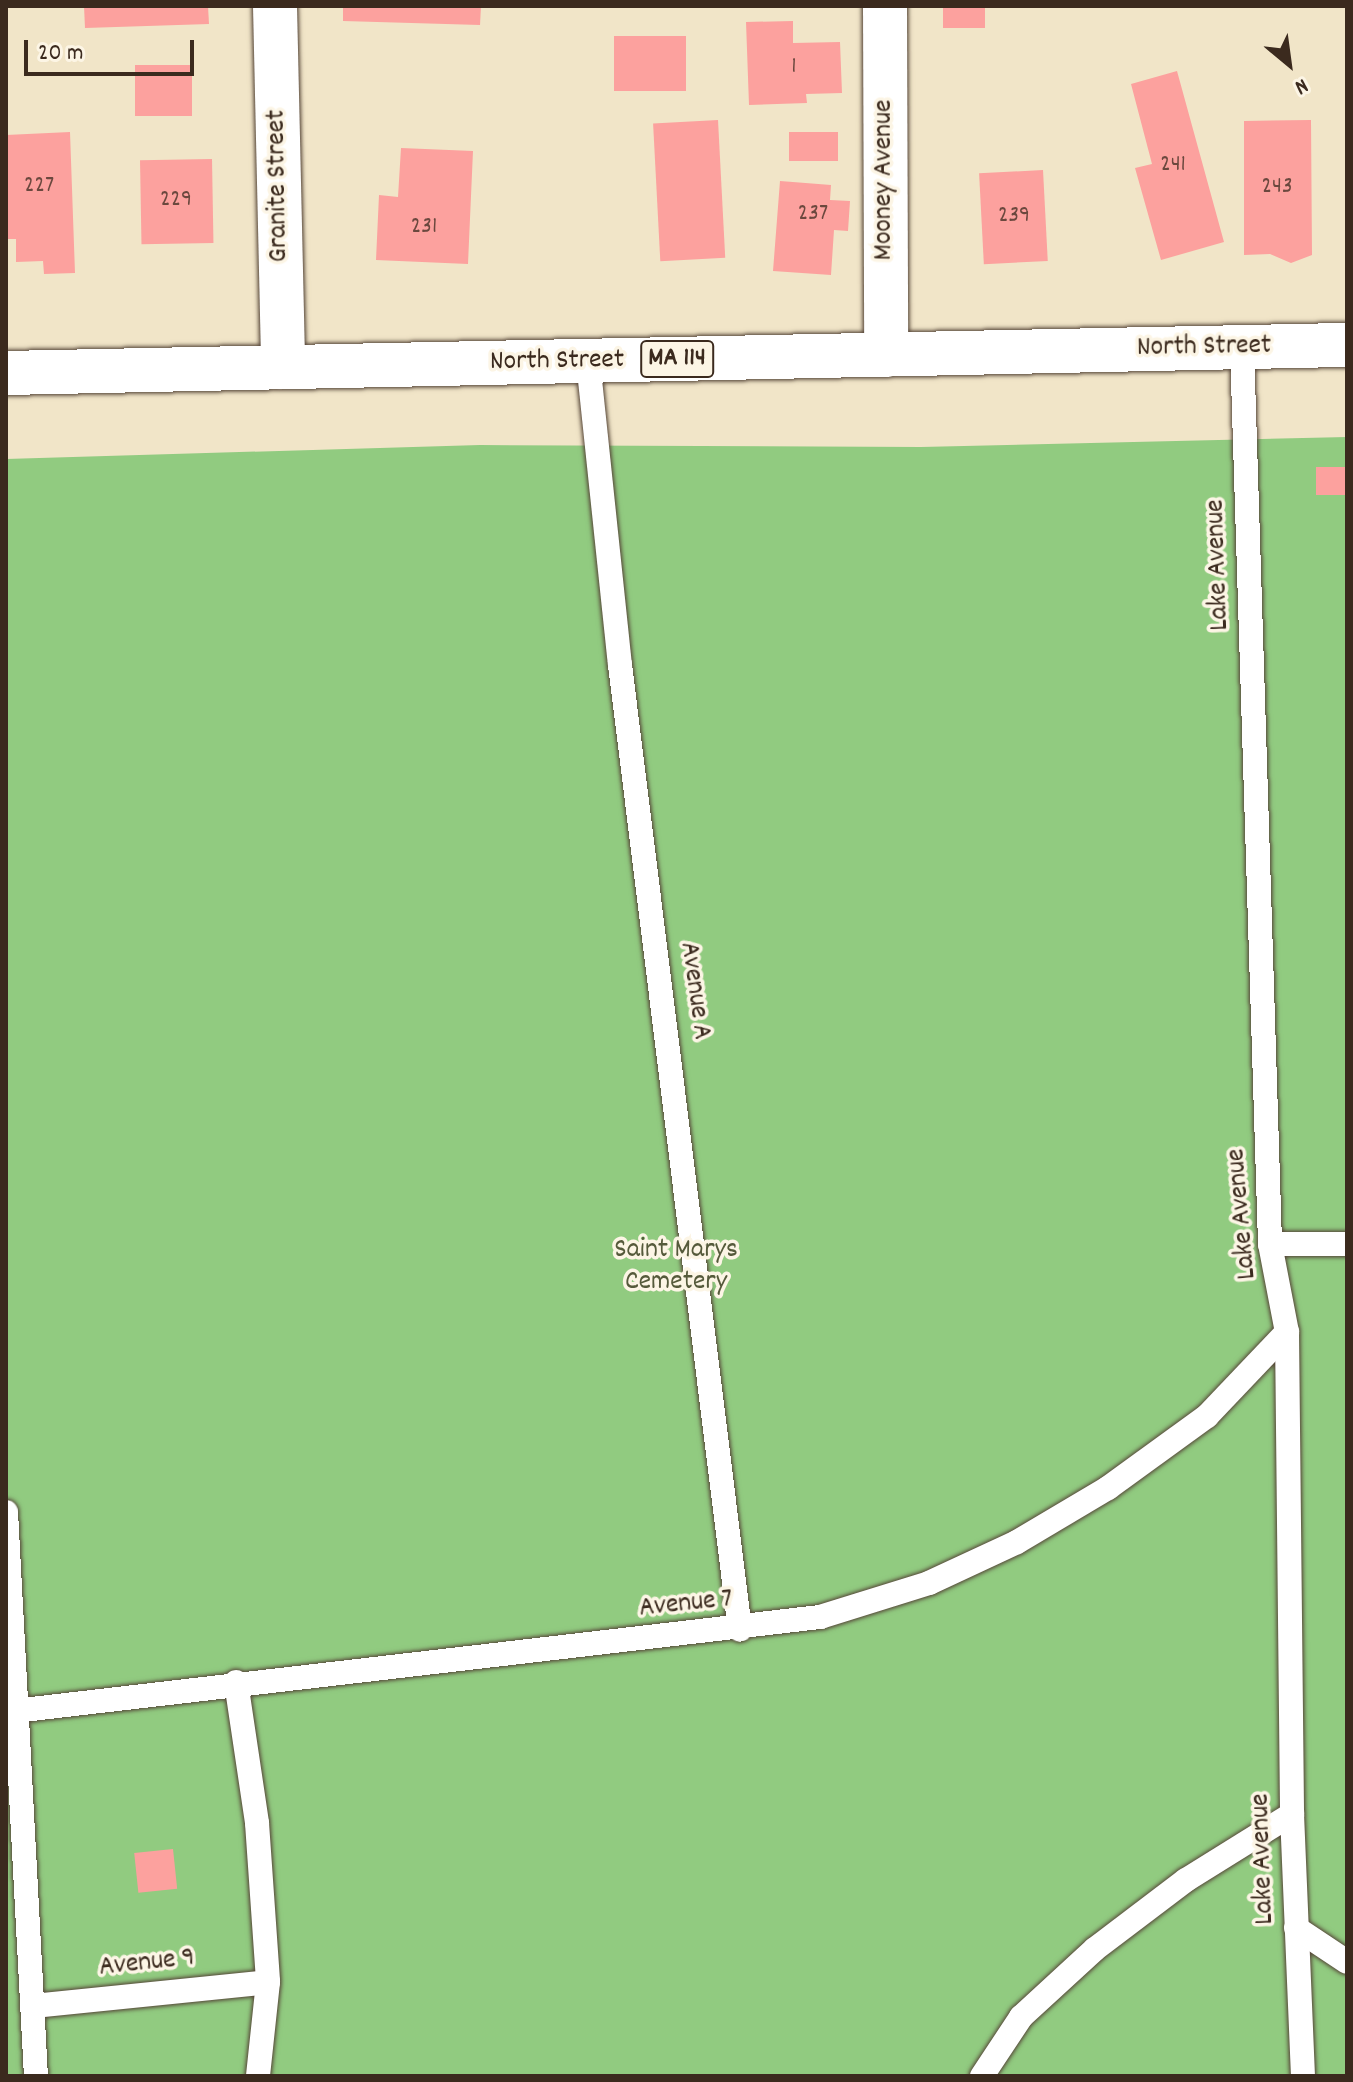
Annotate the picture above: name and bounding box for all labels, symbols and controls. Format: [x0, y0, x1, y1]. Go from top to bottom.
scale bar [28, 24, 198, 74]
north arrow [1249, 24, 1329, 104]
text: 20 m [38, 37, 84, 71]
house number: 1 [791, 54, 797, 82]
text: N [1289, 69, 1313, 102]
street label: Mooney Avenue [868, 100, 902, 260]
street label: Granite Street [261, 109, 297, 263]
house number: 241 [1160, 152, 1186, 180]
house number: 227 [24, 173, 54, 201]
house number: 243 [1261, 174, 1293, 202]
house number: 229 [160, 187, 192, 215]
house number: 237 [798, 201, 828, 229]
house number: 239 [998, 203, 1030, 231]
house number: 231 [411, 214, 437, 242]
street label: North Street [1137, 330, 1271, 366]
road number: MA 114 [639, 337, 715, 381]
street label: North Street [490, 344, 624, 380]
street label: Lake Avenue [1200, 499, 1238, 631]
street label: Avenue A [671, 940, 717, 1042]
street label: Lake Avenue [1221, 1147, 1265, 1281]
park label: Saint Marys Cemetery [614, 1234, 738, 1300]
street label: Avenue 7 [638, 1583, 734, 1627]
street label: Lake Avenue [1245, 1793, 1283, 1925]
street label: Avenue 9 [98, 1942, 196, 1986]

